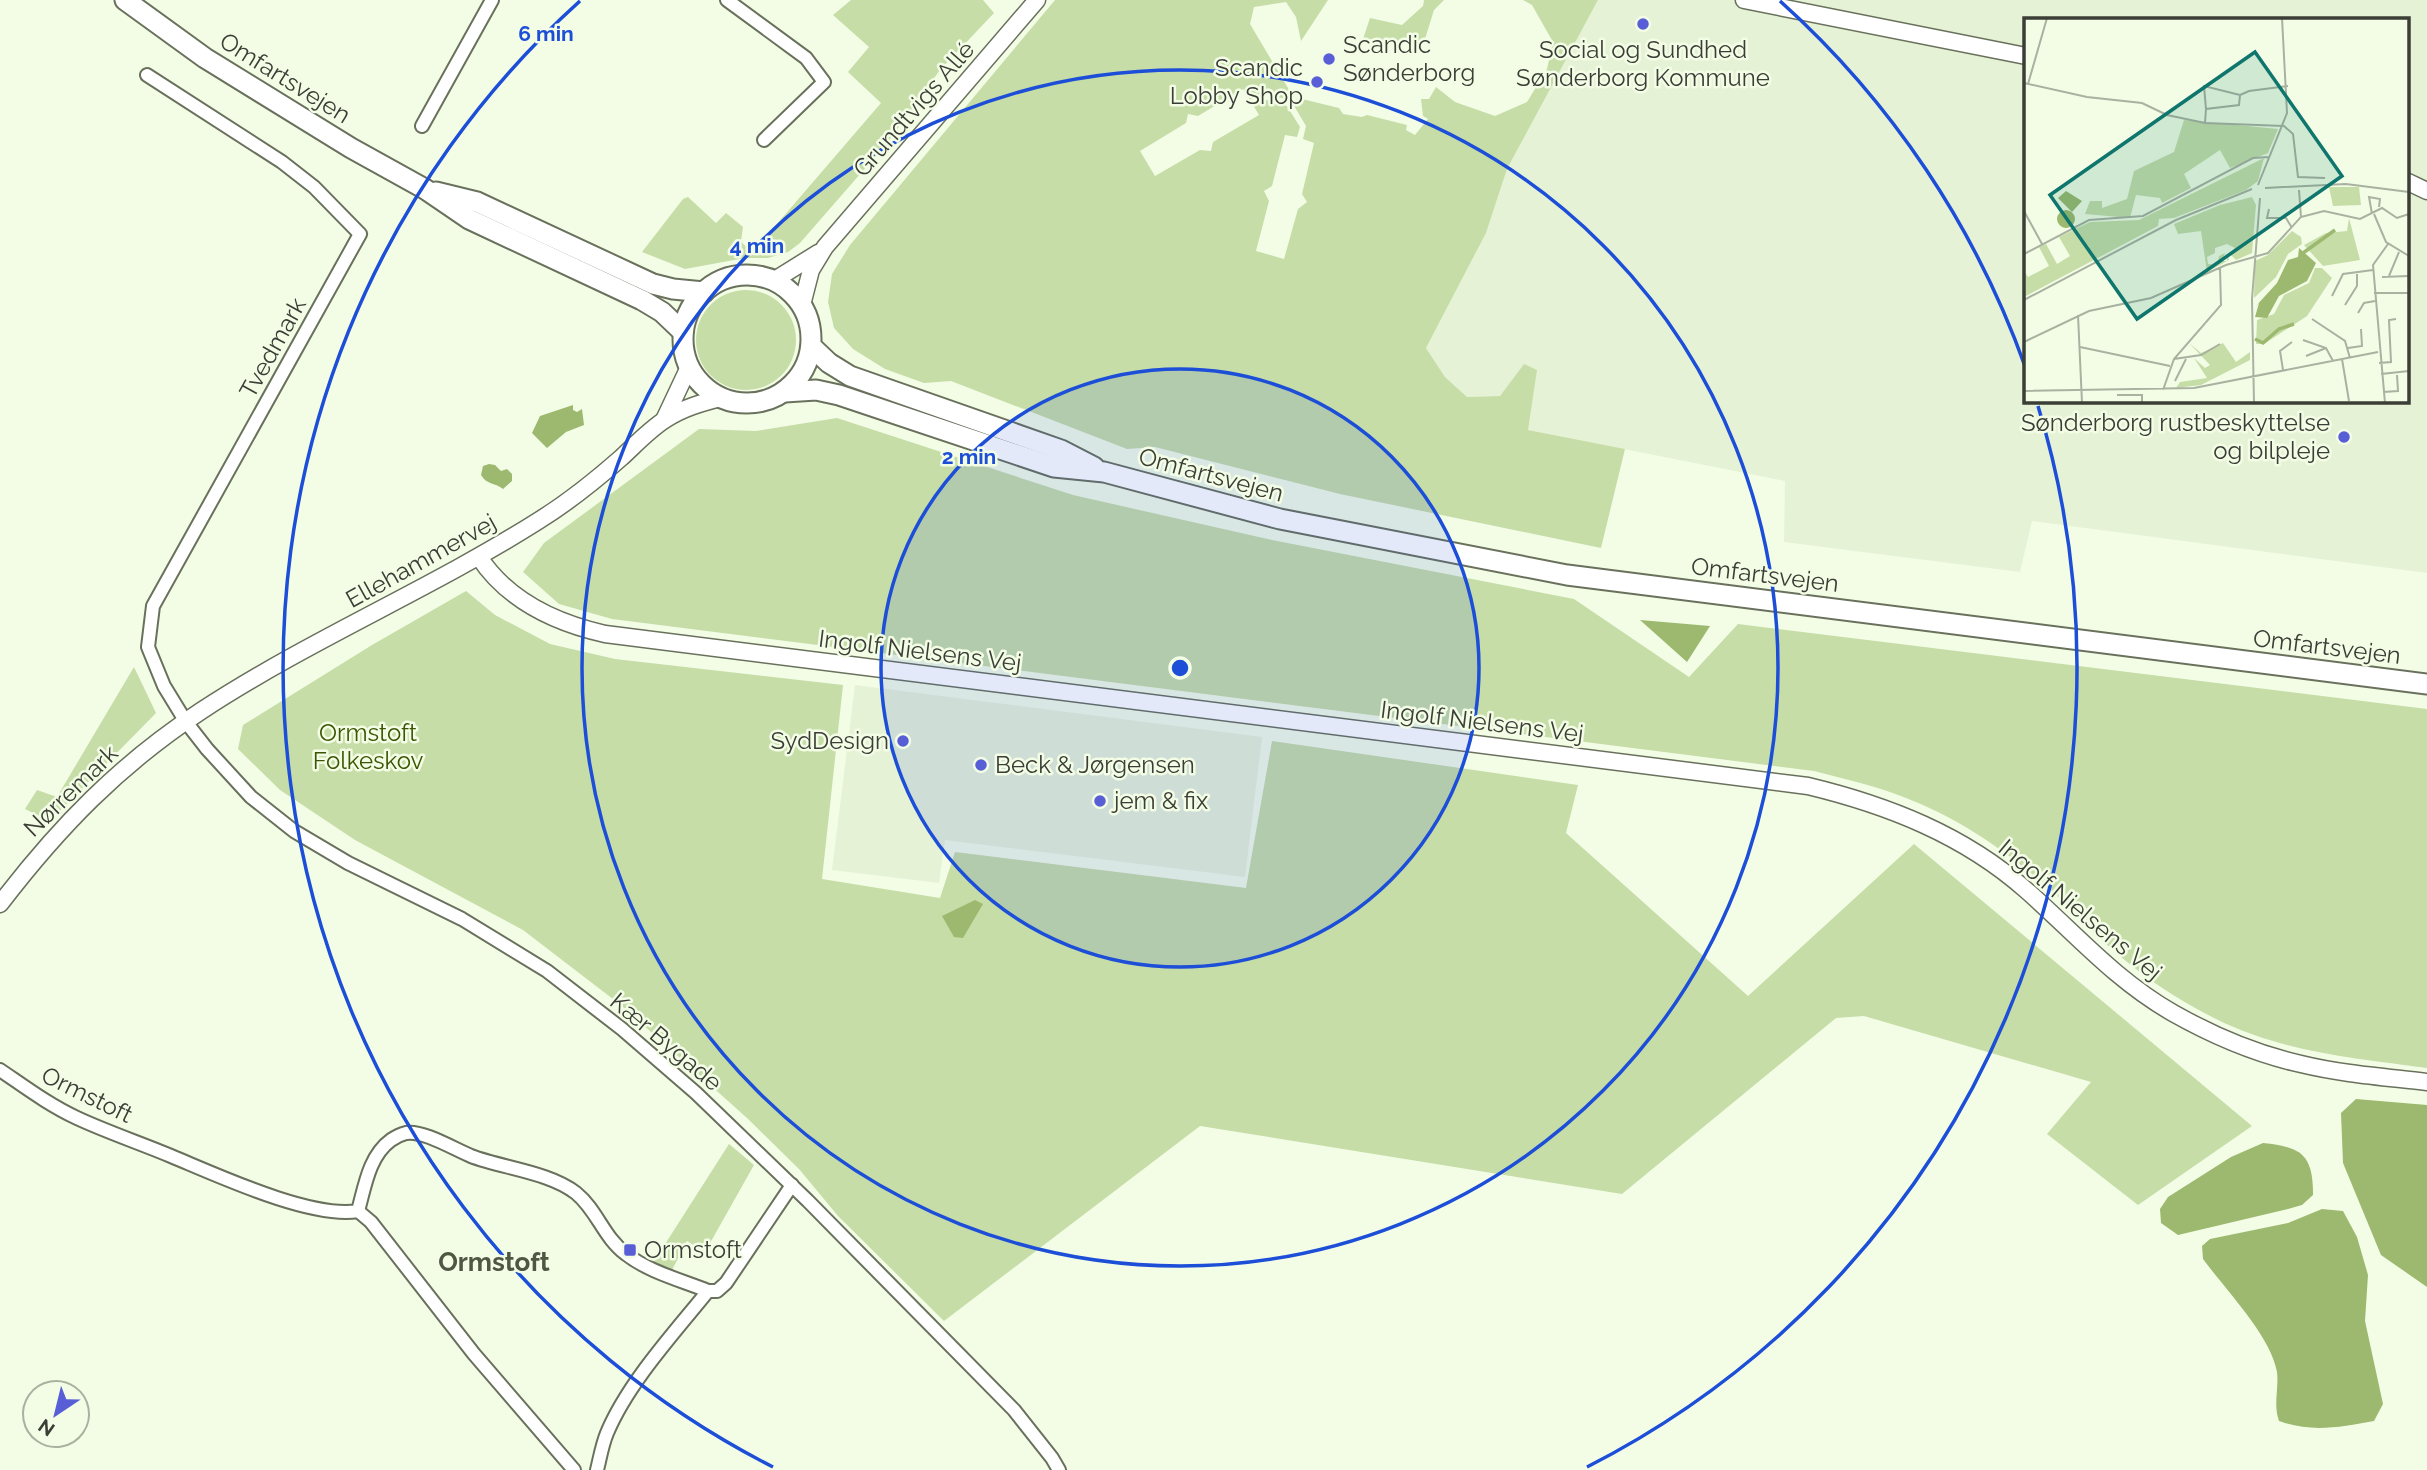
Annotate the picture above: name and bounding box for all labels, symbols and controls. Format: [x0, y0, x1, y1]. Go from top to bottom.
marker: Social og Sundhed Sønderborg Kommune [1635, 16, 1651, 32]
inset map [2024, 18, 2410, 402]
text: 6 min [518, 21, 574, 46]
street label: Omfartsvejen [215, 26, 356, 129]
place label: Scandic Sønderborg [1343, 30, 1475, 87]
street label: Grundtvigs Allé [847, 35, 980, 182]
place label: Social og Sundhed Sønderborg Kommune [1516, 35, 1770, 92]
marker: Scandic Sønderborg [1321, 51, 1337, 67]
place label: Scandic Lobby Shop [1170, 53, 1303, 110]
marker: Scandic Lobby Shop [1309, 74, 1325, 90]
text: 4 min [730, 233, 784, 258]
street label: Tvedmark [233, 292, 312, 403]
place label: Sønderborg rustbeskyttelse og bilpleje [2021, 408, 2330, 465]
marker: Sønderborg rustbeskyttelse og bilpleje [2336, 429, 2352, 445]
street label: Omfartsvejen [1136, 441, 1287, 508]
text: 2 min [942, 444, 996, 469]
street label: Ellehammervej [341, 507, 501, 614]
street label: Omfartsvejen [1690, 551, 1841, 598]
street label: Omfartsvejen [2252, 623, 2403, 670]
street label: Ingolf Nielsens Vej [817, 624, 1023, 677]
centre of rings [1168, 656, 1192, 680]
street label: Ingolf Nielsens Vej [1379, 695, 1585, 748]
park label: Ormstoft Folkeskov [313, 718, 424, 775]
place label: SydDesign [770, 726, 889, 755]
marker: SydDesign [895, 733, 911, 749]
street label: Nørremark [18, 739, 124, 843]
place label: Beck & Jørgensen [995, 750, 1195, 779]
marker: Beck & Jørgensen [973, 757, 989, 773]
place label: jem & fix [1111, 786, 1208, 815]
marker: jem & fix [1092, 793, 1108, 809]
street label: Ingolf Nielsens Vej [1993, 833, 2168, 986]
street label: Kær Bygade [604, 986, 728, 1097]
street label: Ormstoft [37, 1060, 138, 1129]
place label: Ormstoft [644, 1235, 742, 1264]
marker: Ormstoft [622, 1242, 638, 1258]
district label: Ormstoft [438, 1247, 550, 1277]
north arrow [21, 1379, 91, 1449]
text: N [34, 1415, 58, 1441]

